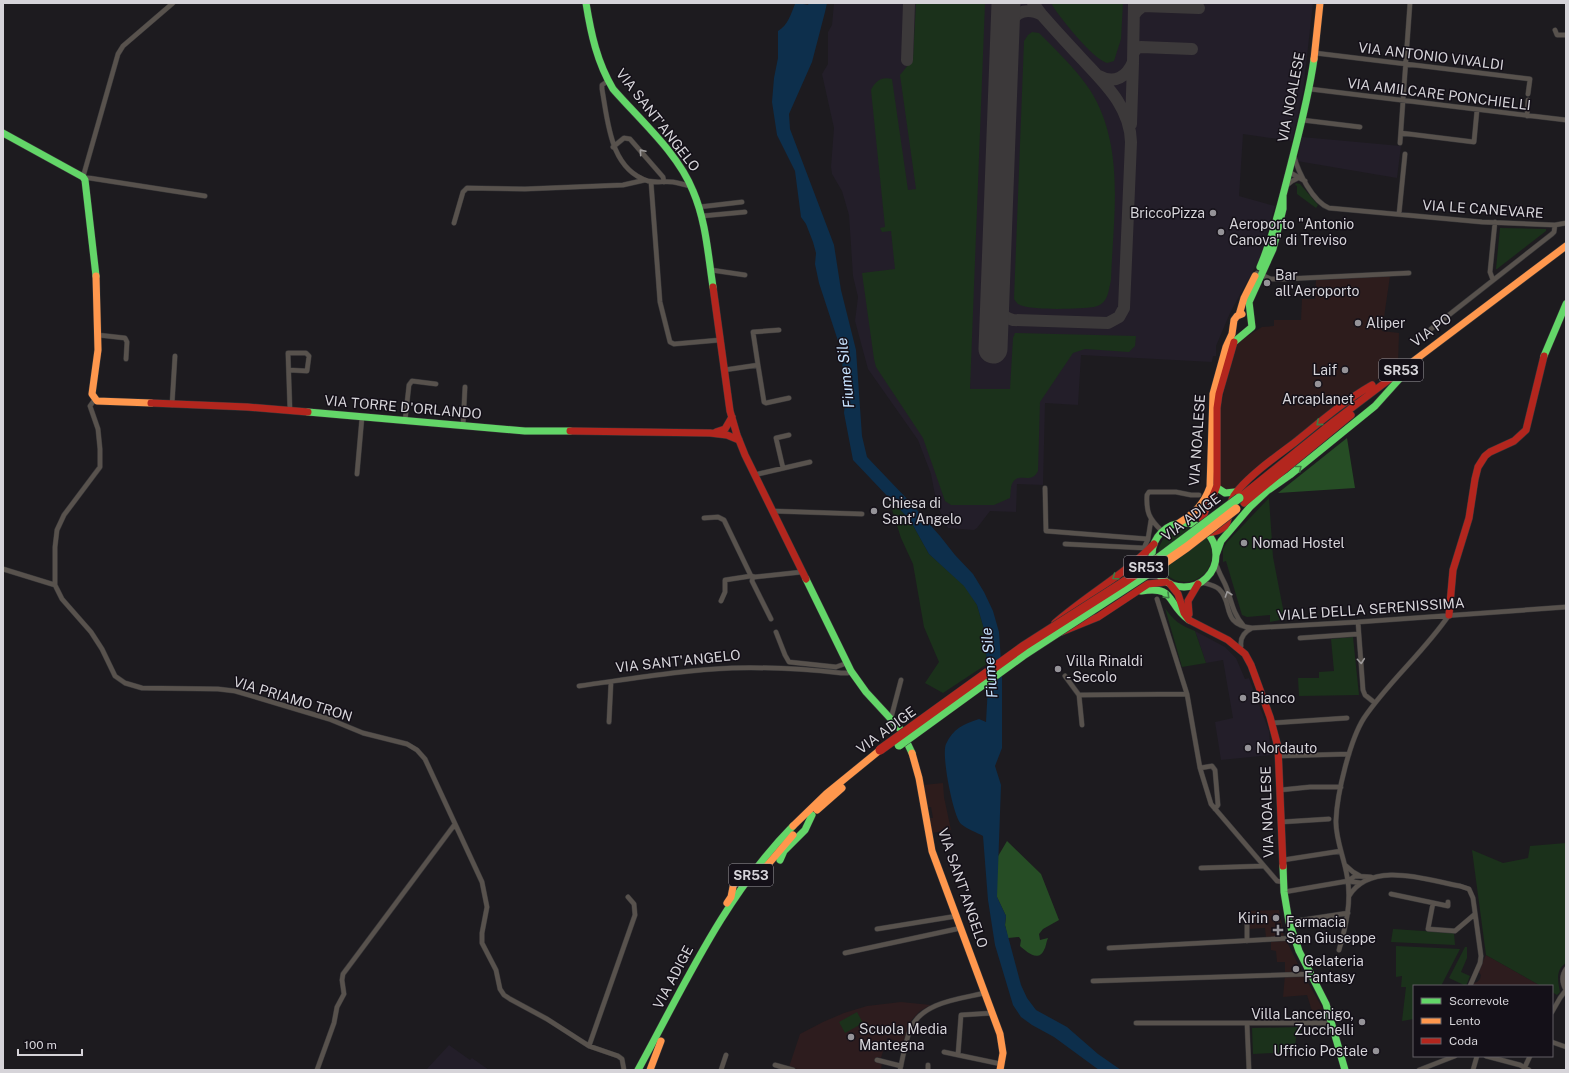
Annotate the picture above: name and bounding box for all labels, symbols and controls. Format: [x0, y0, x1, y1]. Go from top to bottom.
street label: VIA ANTONIO VIVALDI [1357, 39, 1505, 73]
street label: VIA NOALESE [1274, 50, 1308, 144]
street label: VIA SANT'ANGELO [613, 66, 703, 174]
street label: VIA AMILCARE PONCHIELLI [1346, 75, 1532, 113]
one-way arrow [639, 150, 646, 157]
street label: VIA LE CANEVARE [1422, 197, 1544, 221]
place label: BriccoPizza [1130, 205, 1205, 221]
marker: BriccoPizza [1208, 208, 1218, 218]
place label: Aeroporto "Antonio Canova" di Treviso [1229, 216, 1354, 248]
marker: Aeroporto "Antonio Canova" di Treviso [1216, 227, 1226, 237]
place label: Bar all'Aeroporto [1275, 267, 1360, 299]
marker: Bar all'Aeroporto [1262, 278, 1272, 288]
street label: VIA PO [1408, 310, 1454, 350]
place label: Aliper [1366, 315, 1405, 331]
marker: Aliper [1353, 318, 1363, 328]
water label: Fiume Sile [833, 337, 857, 409]
road number: SR53 [1379, 359, 1423, 381]
place label: Laif [1312, 362, 1337, 378]
marker: Laif [1340, 365, 1350, 375]
marker: Arcaplanet [1313, 379, 1323, 389]
place label: Arcaplanet [1282, 391, 1354, 407]
street label: VIA TORRE D'ORLANDO [324, 392, 482, 422]
street label: VIA NOALESE [1186, 394, 1208, 486]
one-way arrow [1316, 418, 1323, 425]
one-way arrow [1295, 465, 1302, 472]
street label: VIA ADIGE [1159, 490, 1223, 544]
place label: Chiesa di Sant'Angelo [882, 495, 962, 527]
marker: Chiesa di Sant'Angelo [869, 506, 879, 516]
place label: Nomad Hostel [1252, 535, 1345, 551]
marker: Nomad Hostel [1239, 538, 1249, 548]
road number: SR53 [1124, 556, 1168, 578]
one-way arrow [1112, 572, 1119, 580]
one-way arrow [1225, 590, 1233, 597]
one-way arrow [1162, 591, 1170, 599]
street label: VIALE DELLA SERENISSIMA [1277, 594, 1465, 624]
water label: Fiume Sile [977, 627, 1001, 699]
street label: VIA SANT'ANGELO [615, 646, 741, 676]
place label: Villa Rinaldi - Secolo [1066, 653, 1143, 685]
one-way arrow [1356, 658, 1365, 664]
marker: Villa Rinaldi - Secolo [1053, 664, 1063, 674]
street label: VIA PRIAMO TRON [232, 673, 354, 725]
place label: Bianco [1251, 690, 1295, 706]
marker: Bianco [1238, 693, 1248, 703]
street label: VIA ADIGE [853, 703, 919, 757]
place label: Nordauto [1256, 740, 1317, 756]
marker: Nordauto [1243, 743, 1253, 753]
street label: VIA NOALESE [1257, 766, 1277, 858]
street label: VIA SANT'ANGELO [935, 826, 991, 950]
road number: SR53 [729, 864, 773, 886]
place label: Kirin [1238, 910, 1268, 926]
marker: Kirin [1271, 913, 1281, 923]
place label: Farmacia San Giuseppe [1286, 914, 1376, 946]
marker: Farmacia San Giuseppe [1273, 925, 1283, 935]
street label: VIA ADIGE [650, 943, 696, 1011]
place label: Gelateria Fantasy [1304, 953, 1364, 985]
marker: Gelateria Fantasy [1291, 964, 1301, 974]
legend [1413, 985, 1553, 1057]
text: Scorrevole [1449, 994, 1509, 1008]
place label: Villa Lancenigo, Zucchelli [1251, 1006, 1354, 1038]
text: Lento [1449, 1014, 1481, 1028]
marker: Villa Lancenigo, Zucchelli [1357, 1017, 1367, 1027]
place label: Scuola Media Mantegna [859, 1021, 947, 1053]
scale bar [18, 1031, 82, 1057]
marker: Scuola Media Mantegna [846, 1032, 856, 1042]
text: Coda [1449, 1034, 1478, 1048]
text: 100 m [24, 1038, 57, 1052]
place label: Ufficio Postale [1273, 1043, 1368, 1059]
marker: Ufficio Postale [1371, 1046, 1381, 1056]

